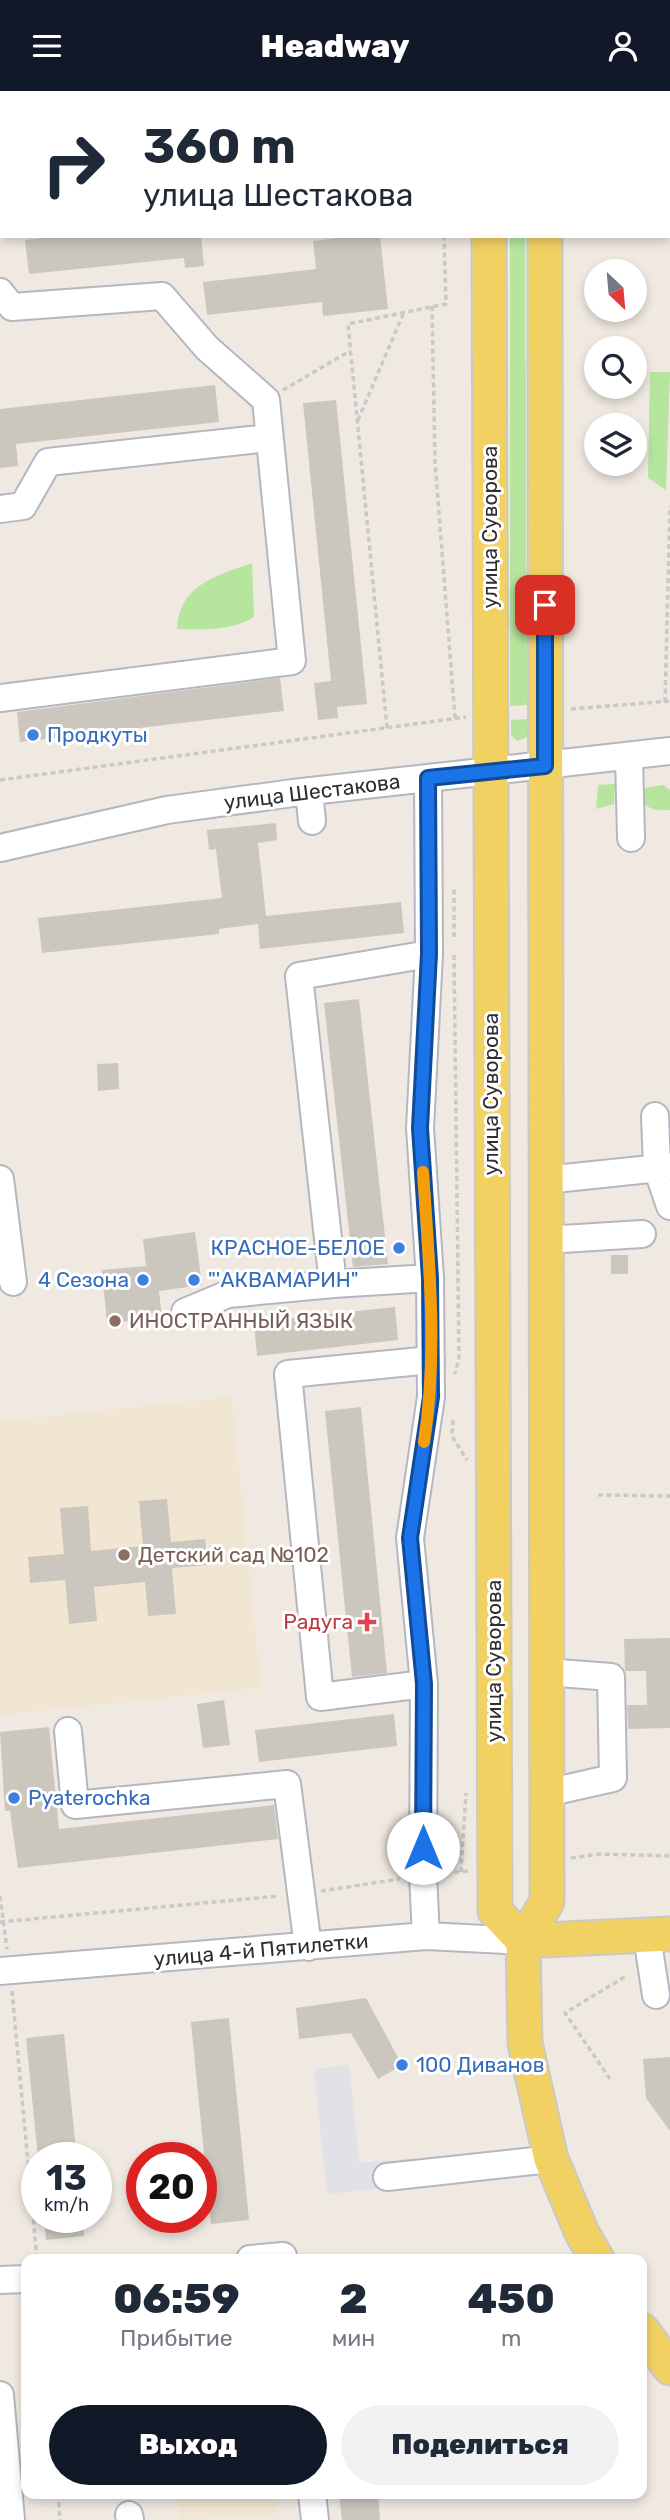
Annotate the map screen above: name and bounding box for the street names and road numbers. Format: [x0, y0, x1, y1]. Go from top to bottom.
street label: улица Суворова [477, 446, 502, 608]
street label: улица Шестакова [222, 768, 402, 815]
street label: улица Суворова [478, 1013, 503, 1175]
street label: улица Суворова [481, 1580, 506, 1742]
street label: улица 4-й Пятилетки [153, 1928, 369, 1971]

